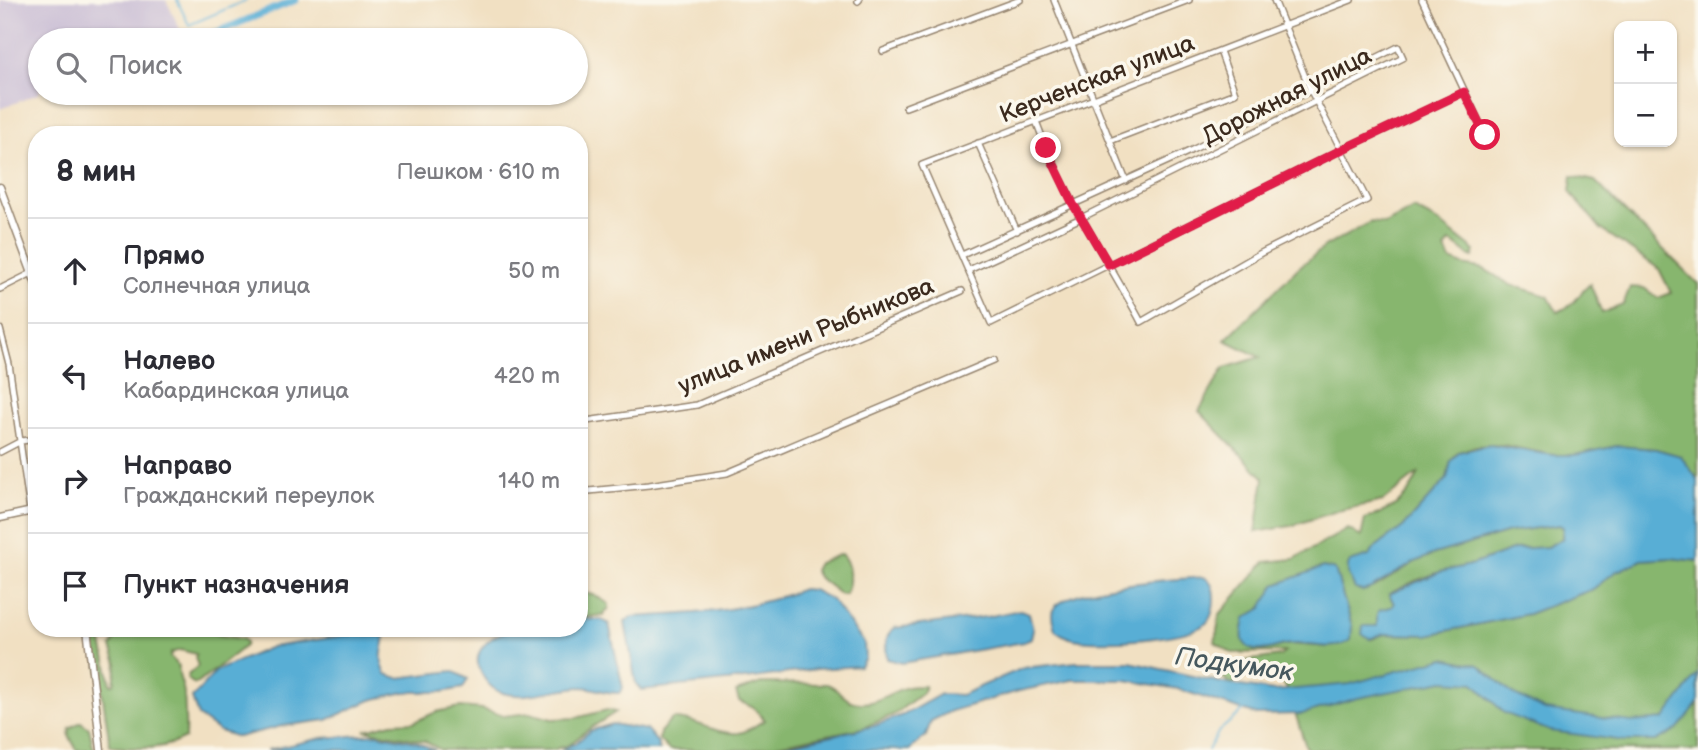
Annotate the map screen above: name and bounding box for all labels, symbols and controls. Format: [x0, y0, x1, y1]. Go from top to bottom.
map controls [1614, 21, 1677, 147]
button: + [1614, 21, 1677, 84]
search box [28, 28, 588, 105]
street label: Керченская улица [996, 29, 1198, 129]
street label: Дорожная улица [1198, 41, 1376, 151]
icon: search [52, 48, 90, 86]
text: Поиск [108, 51, 182, 82]
button: − [1614, 84, 1677, 147]
route start [1469, 119, 1500, 150]
route end [1030, 132, 1061, 163]
text: 8 мин [56, 154, 136, 190]
text: Пешком · 610 m [397, 158, 560, 186]
text: Прямо [123, 241, 205, 272]
icon: ahead [56, 252, 94, 290]
text: 50 m [508, 257, 560, 285]
street label: улица имени Рыбникова [674, 271, 938, 401]
text: Солнечная улица [123, 272, 310, 300]
text: Налево [123, 346, 215, 377]
icon: left [56, 357, 94, 395]
text: 420 m [494, 362, 560, 390]
text: Кабардинская улица [123, 377, 349, 405]
text: Направо [123, 451, 232, 482]
icon: right [56, 462, 94, 500]
text: 140 m [498, 467, 560, 495]
text: Гражданский переулок [123, 482, 374, 510]
icon: arrive [56, 567, 94, 605]
text: Пункт назначения [123, 570, 349, 601]
water label: Подкумок [1173, 641, 1295, 689]

